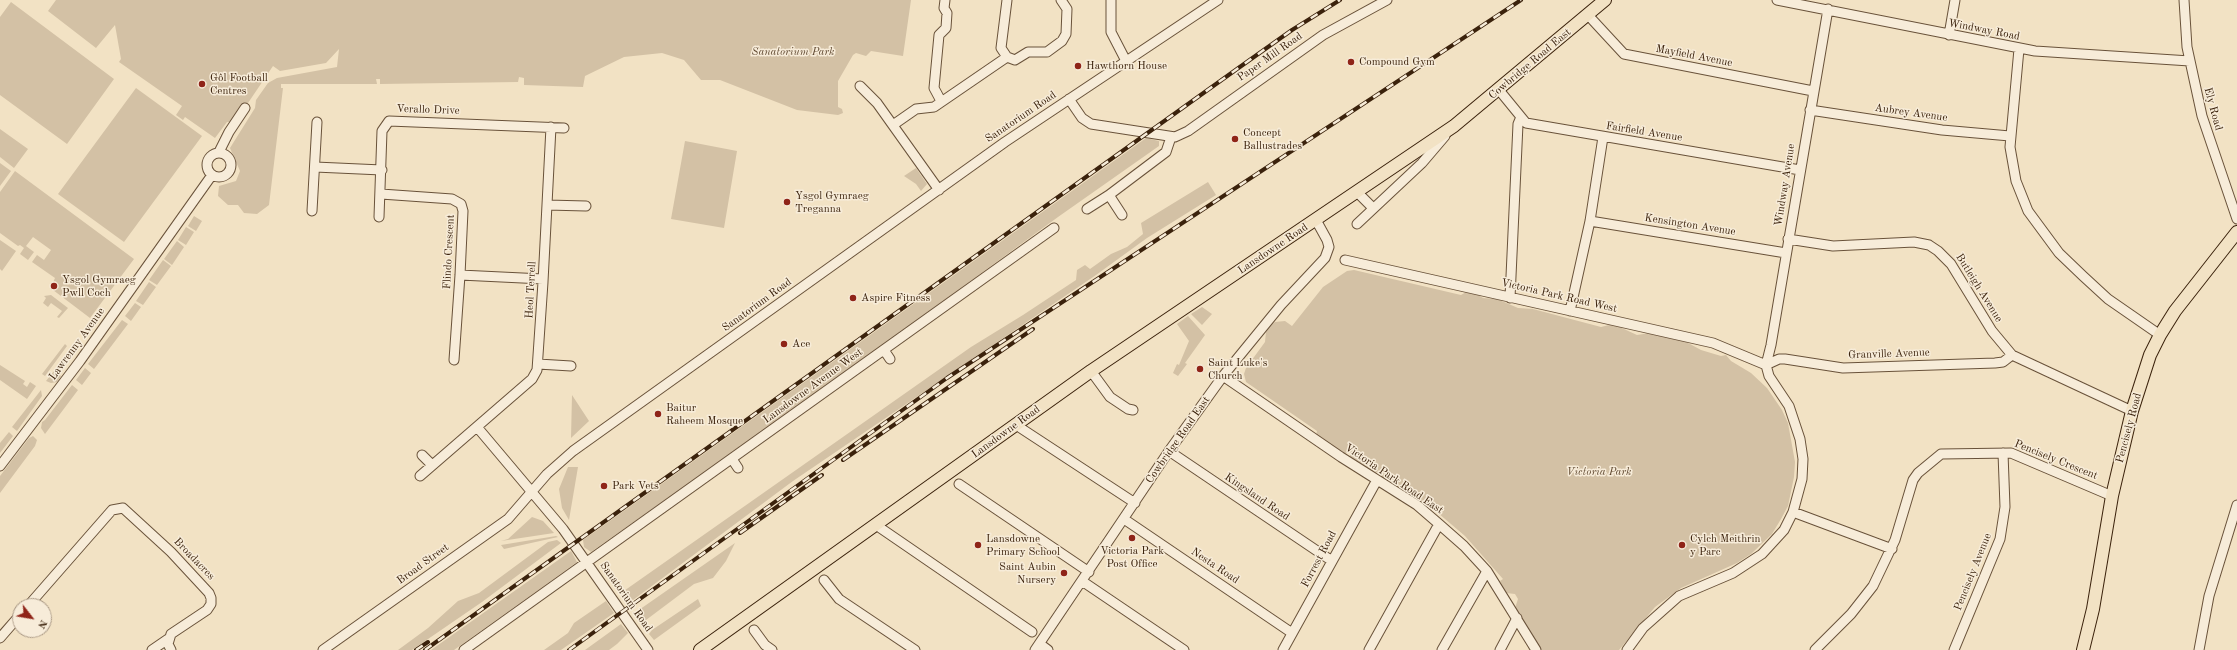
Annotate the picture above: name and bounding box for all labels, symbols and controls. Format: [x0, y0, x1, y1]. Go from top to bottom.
street label: Windway Road [1947, 17, 2021, 43]
street label: Cowbridge Road East [1486, 26, 1574, 102]
street label: Paper Mill Road [1235, 30, 1305, 84]
street label: Mayfield Avenue [1654, 42, 1734, 70]
park label: Sanatorium Park [752, 45, 834, 59]
place label: Compound Gym [1359, 55, 1435, 69]
marker: Compound Gym [1346, 57, 1356, 67]
place label: Hawthorn House [1086, 59, 1167, 73]
marker: Hawthorn House [1073, 61, 1083, 71]
place label: Gôl Football Centres [210, 71, 268, 97]
marker: Gôl Football Centres [197, 79, 207, 89]
street label: Ely Road [2201, 86, 2225, 132]
street label: Sanatorium Road [983, 88, 1059, 146]
street label: Aubrey Avenue [1874, 101, 1948, 125]
street label: Verallo Drive [396, 102, 460, 118]
street label: Fairfield Avenue [1605, 119, 1683, 145]
place label: Concept Ballustrades [1243, 126, 1302, 152]
marker: Concept Ballustrades [1230, 134, 1240, 144]
street label: Windway Avenue [1772, 143, 1798, 227]
place label: Ysgol Gymraeg Treganna [795, 189, 869, 215]
marker: Ysgol Gymraeg Treganna [782, 197, 792, 207]
street label: Kensington Avenue [1643, 211, 1737, 239]
street label: Flindo Crescent [440, 214, 458, 290]
street label: Lansdowne Road [1235, 221, 1311, 277]
street label: Butleigh Avenue [1953, 251, 2005, 325]
street label: Heol Terrell [523, 261, 539, 319]
place label: Ysgol Gymraeg Pwll Coch [62, 273, 136, 299]
street label: Sanatorium Road [720, 275, 794, 335]
street label: Victoria Park Road West [1500, 276, 1618, 316]
marker: Ysgol Gymraeg Pwll Coch [49, 281, 59, 291]
place label: Aspire Fitness [861, 291, 930, 305]
marker: Aspire Fitness [848, 293, 858, 303]
street label: Lawrenny Avenue [46, 305, 108, 383]
place label: Ace [792, 337, 810, 351]
marker: Ace [779, 339, 789, 349]
street label: Lansdowne Avenue West [761, 346, 865, 426]
street label: Granville Avenue [1848, 346, 1930, 362]
place label: Saint Luke's Church [1208, 356, 1268, 382]
marker: Saint Luke's Church [1195, 364, 1205, 374]
street label: Pencisely Road [2113, 392, 2145, 464]
street label: Cowbridge Road East [1143, 394, 1213, 486]
place label: Baitur Raheem Mosque [666, 401, 743, 427]
street label: Lansdowne Road [969, 403, 1043, 461]
marker: Baitur Raheem Mosque [653, 409, 663, 419]
street label: Pencisely Crescent [2012, 437, 2100, 483]
street label: Victoria Park Road East [1342, 441, 1446, 517]
park label: Victoria Park [1567, 465, 1631, 479]
street label: Kingsland Road [1222, 470, 1292, 524]
place label: Park Vets [612, 479, 659, 493]
marker: Park Vets [599, 481, 609, 491]
street label: Forrest Road [1299, 528, 1339, 590]
street label: Pencisely Avenue [1951, 531, 1995, 613]
place label: Lansdowne Primary School [986, 532, 1060, 558]
place label: Cylch Meithrin y Parc [1690, 532, 1761, 558]
marker: Victoria Park Post Office [1127, 533, 1137, 543]
street label: Broadacres [171, 535, 217, 583]
marker: Lansdowne Primary School [973, 540, 983, 550]
marker: Cylch Meithrin y Parc [1677, 540, 1687, 550]
street label: Broad Street [394, 541, 452, 587]
place label: Victoria Park Post Office [1100, 544, 1164, 570]
street label: Nesta Road [1188, 545, 1242, 587]
street label: Sanatorium Road [597, 559, 655, 635]
place label: Saint Aubin Nursery [999, 560, 1056, 586]
marker: Saint Aubin Nursery [1059, 568, 1069, 578]
north arrow [12, 598, 52, 638]
text: N [35, 617, 49, 630]

